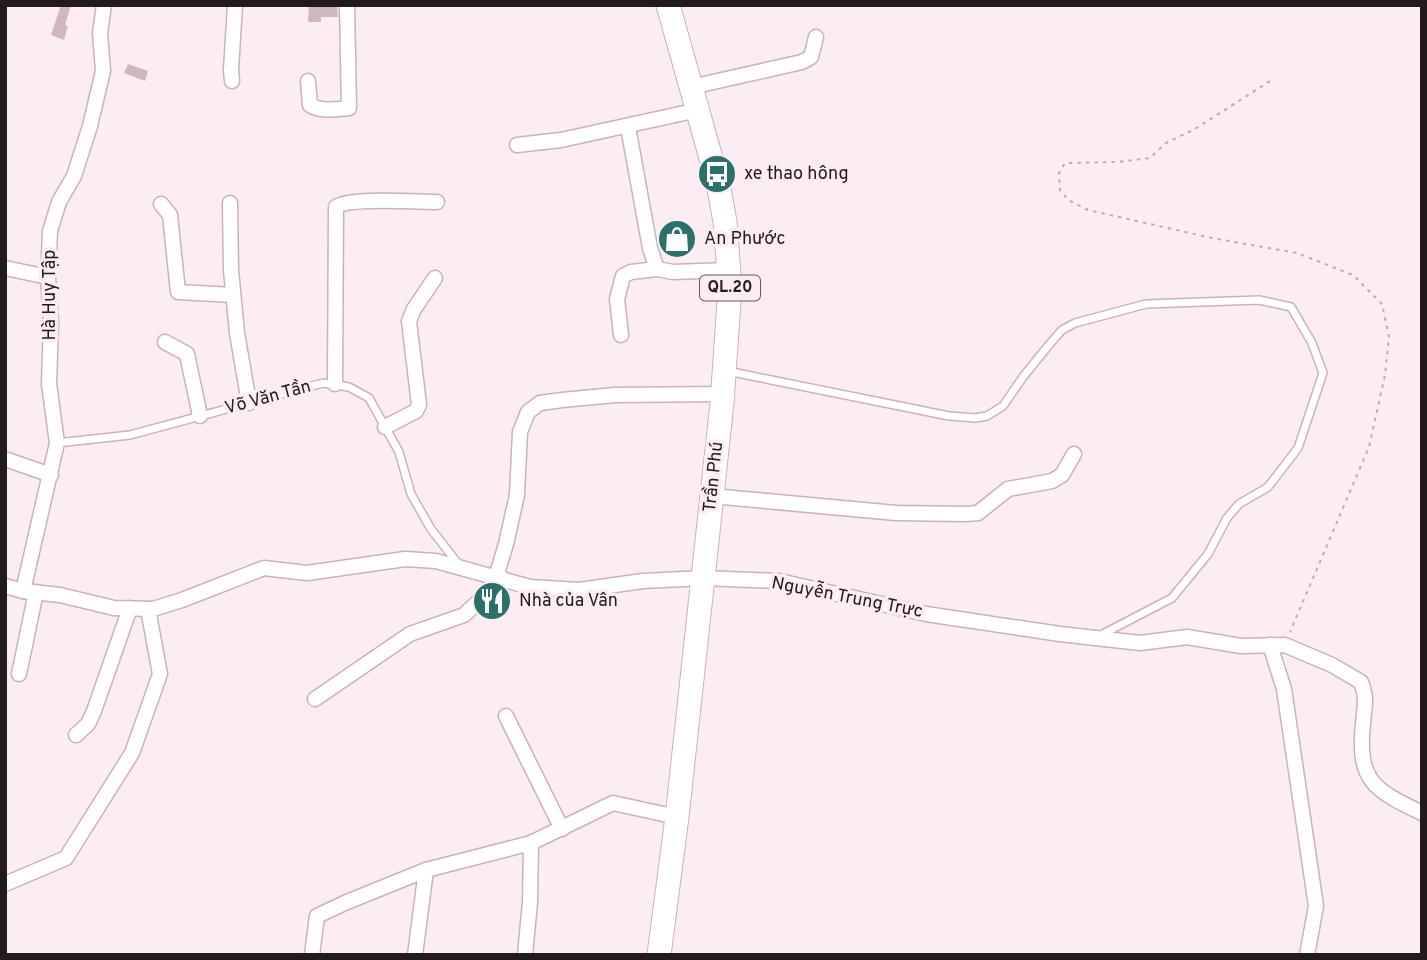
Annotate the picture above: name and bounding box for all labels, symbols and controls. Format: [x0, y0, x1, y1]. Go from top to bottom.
bus stop icon: xe thao hông [696, 153, 738, 195]
place label: xe thao hông [744, 163, 849, 186]
shop icon: An Phước [656, 218, 698, 260]
place label: An Phước [704, 228, 786, 251]
street label: Hà Huy Tập [39, 250, 62, 340]
road number: QL.20 [700, 276, 760, 300]
street label: Võ Văn Tần [222, 375, 314, 421]
street label: Trần Phú [698, 440, 729, 514]
street label: Nguyễn Trung Trực [769, 570, 925, 624]
restaurant icon: Nhà của Vân [471, 580, 513, 622]
place label: Nhà của Vân [519, 590, 618, 613]

